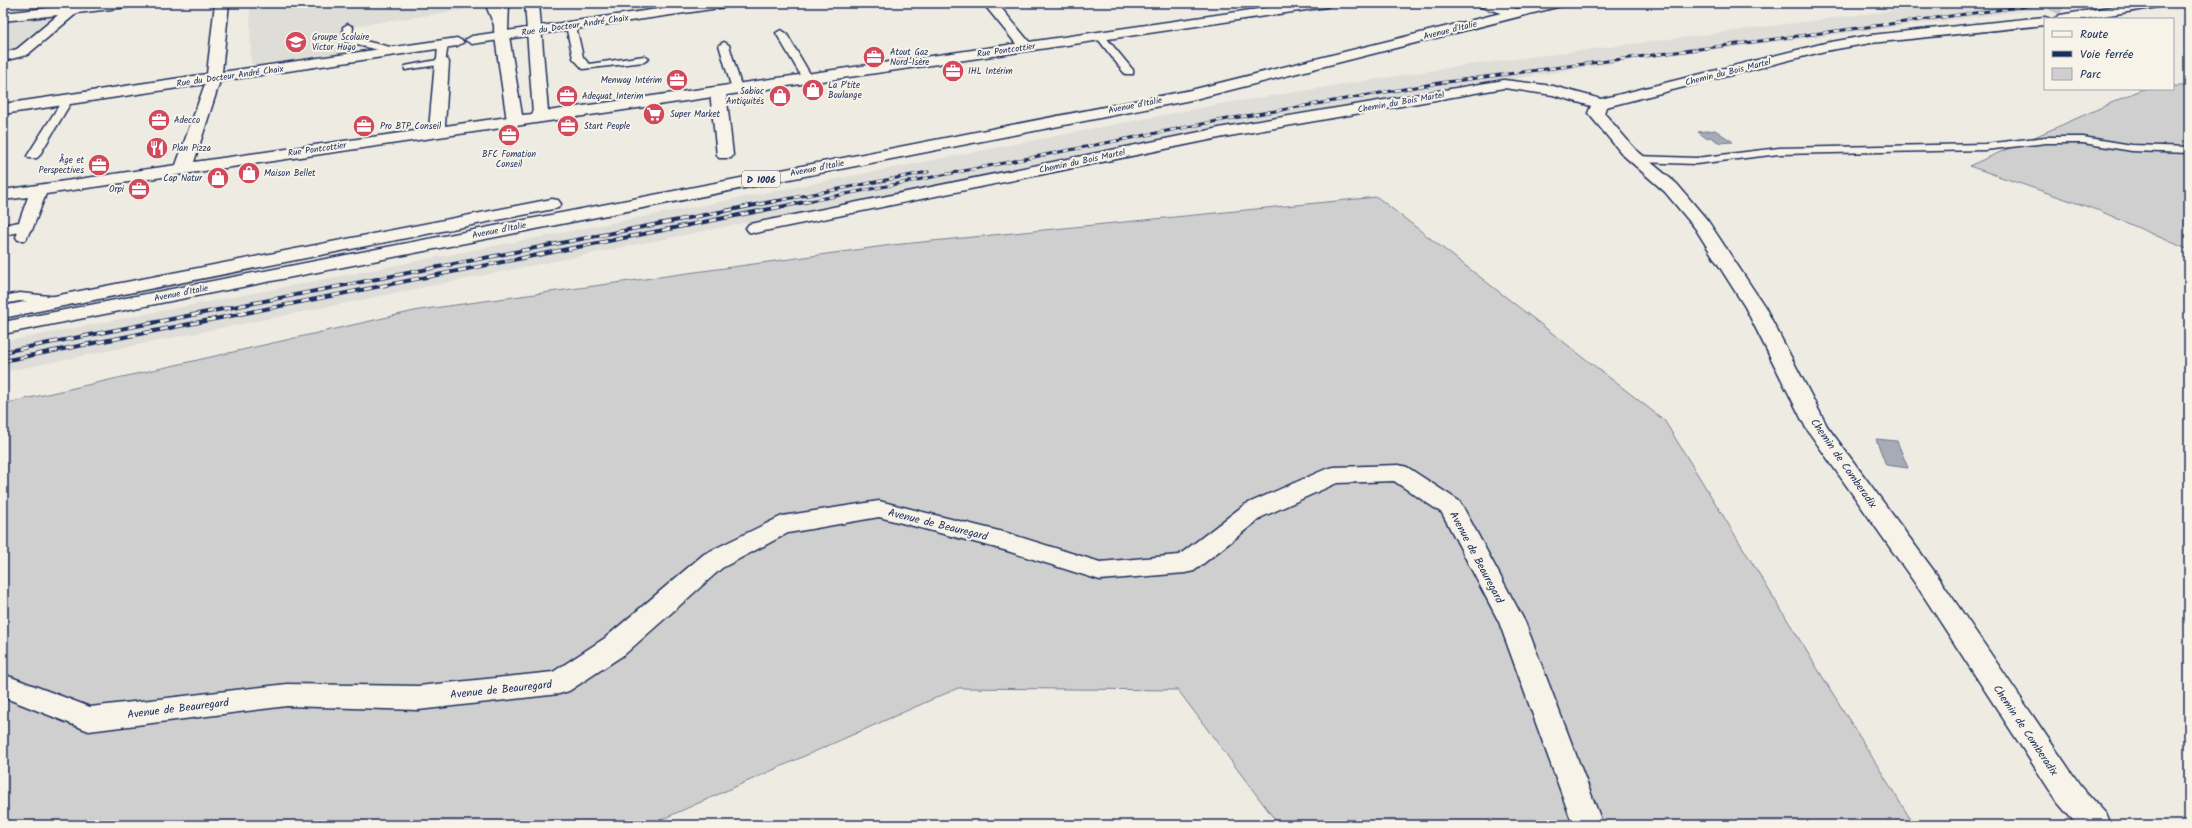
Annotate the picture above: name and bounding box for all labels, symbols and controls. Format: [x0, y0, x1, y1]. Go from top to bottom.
street label: Rue du Docteur André Chaix [521, 11, 630, 40]
street label: Avenue d'Italie [1422, 17, 1479, 44]
legend [2044, 18, 2174, 90]
text: Route [2080, 25, 2109, 44]
school or university icon: Groupe Scolaire Victor Hugo [283, 29, 309, 55]
place label: Groupe Scolaire Victor Hugo [312, 30, 369, 55]
street label: Rue Pontcottier [976, 39, 1037, 62]
office icon: Atout Gaz Nord-Isère [861, 44, 887, 70]
place label: Atout Gaz Nord-Isère [890, 45, 929, 70]
text: Voie ferrée [2080, 45, 2134, 64]
street label: Chemin du Bois Martel [1684, 54, 1773, 90]
office icon: IHL Intérim [940, 58, 966, 84]
street label: Rue du Docteur André Chaix [176, 62, 285, 91]
place label: IHL Intérim [968, 64, 1013, 79]
text: Parc [2080, 65, 2101, 84]
office icon: Menway Intérim [664, 67, 690, 93]
place label: Menway Intérim [601, 73, 662, 88]
shop icon: La P'tite Boulange [800, 77, 826, 103]
place label: La P'tite Boulange [828, 78, 862, 103]
office icon: Adequat Interim [554, 83, 580, 109]
shop icon: Sabiac Antiquités [767, 83, 793, 109]
place label: Sabiac Antiquités [726, 84, 764, 109]
street label: Chemin du Bois Martel [1357, 87, 1446, 118]
place label: Adequat Interim [582, 89, 643, 104]
street label: Avenue d'Italie [1107, 93, 1163, 118]
supermarket icon: Super Market [641, 101, 667, 127]
office icon: Adecco [146, 107, 172, 133]
place label: Super Market [670, 107, 721, 122]
place label: Adecco [174, 113, 200, 128]
office icon: Pro BTP Conseil [351, 113, 377, 139]
office icon: Start People [555, 113, 581, 139]
place label: Pro BTP Conseil [380, 119, 442, 134]
place label: Start People [584, 119, 630, 134]
office icon: BFC Fomation Conseil [496, 122, 522, 148]
restaurant icon: Plan Pizza [144, 135, 170, 161]
street label: Rue Pontcottier [287, 138, 348, 161]
place label: Plan Pizza [172, 141, 211, 156]
street label: Chemin du Bois Martel [1038, 145, 1127, 178]
place label: BFC Fomation Conseil [482, 147, 536, 172]
office icon: Âge et Perspectives [86, 152, 112, 178]
place label: Âge et Perspectives [39, 153, 85, 178]
street label: Avenue d'Italie [789, 156, 845, 181]
shop icon: Maison Bellet [236, 160, 262, 186]
shop icon: Cap Natur [205, 165, 231, 191]
place label: Maison Bellet [264, 166, 316, 181]
place label: Cap Natur [163, 171, 203, 186]
road number: D 1006 [742, 171, 780, 187]
office icon: Orpi [126, 176, 152, 202]
place label: Orpi [109, 182, 125, 197]
street label: Avenue d'Italie [471, 218, 527, 243]
street label: Avenue d'Italie [153, 281, 209, 306]
street label: Chemin de Comberadix [1805, 415, 1881, 513]
street label: Avenue de Beauregard [886, 504, 990, 546]
street label: Avenue de Beauregard [1444, 508, 1508, 607]
street label: Avenue de Beauregard [449, 676, 553, 704]
street label: Chemin de Comberadix [1988, 681, 2063, 780]
street label: Avenue de Beauregard [126, 694, 230, 724]

